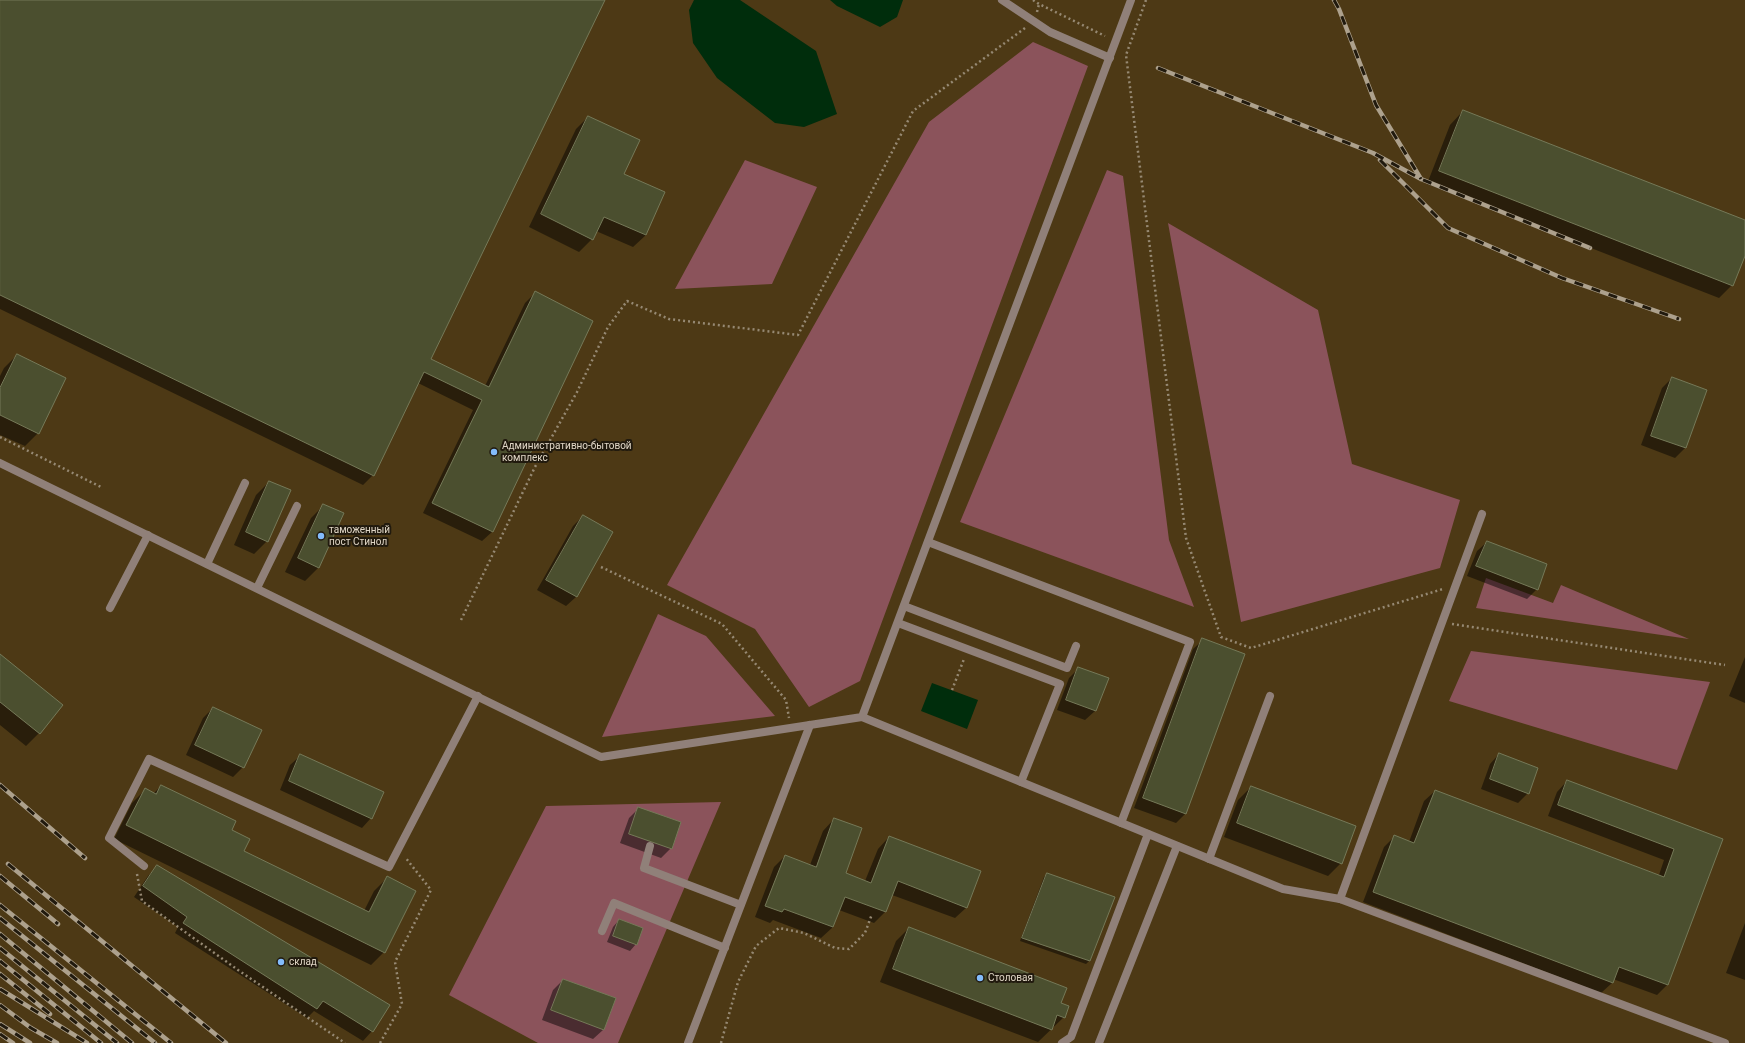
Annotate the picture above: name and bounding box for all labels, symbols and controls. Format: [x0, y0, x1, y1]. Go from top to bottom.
place label: Административно-бытовой комплекс [502, 440, 632, 464]
marker: Административно-бытовой комплекс [489, 447, 499, 457]
place label: таможенный пост Стинол [329, 524, 390, 548]
marker: таможенный пост Стинол [316, 531, 326, 541]
place label: склад [289, 956, 317, 968]
marker: склад [276, 957, 286, 967]
place label: Столовая [988, 972, 1033, 984]
marker: Столовая [975, 973, 985, 983]

